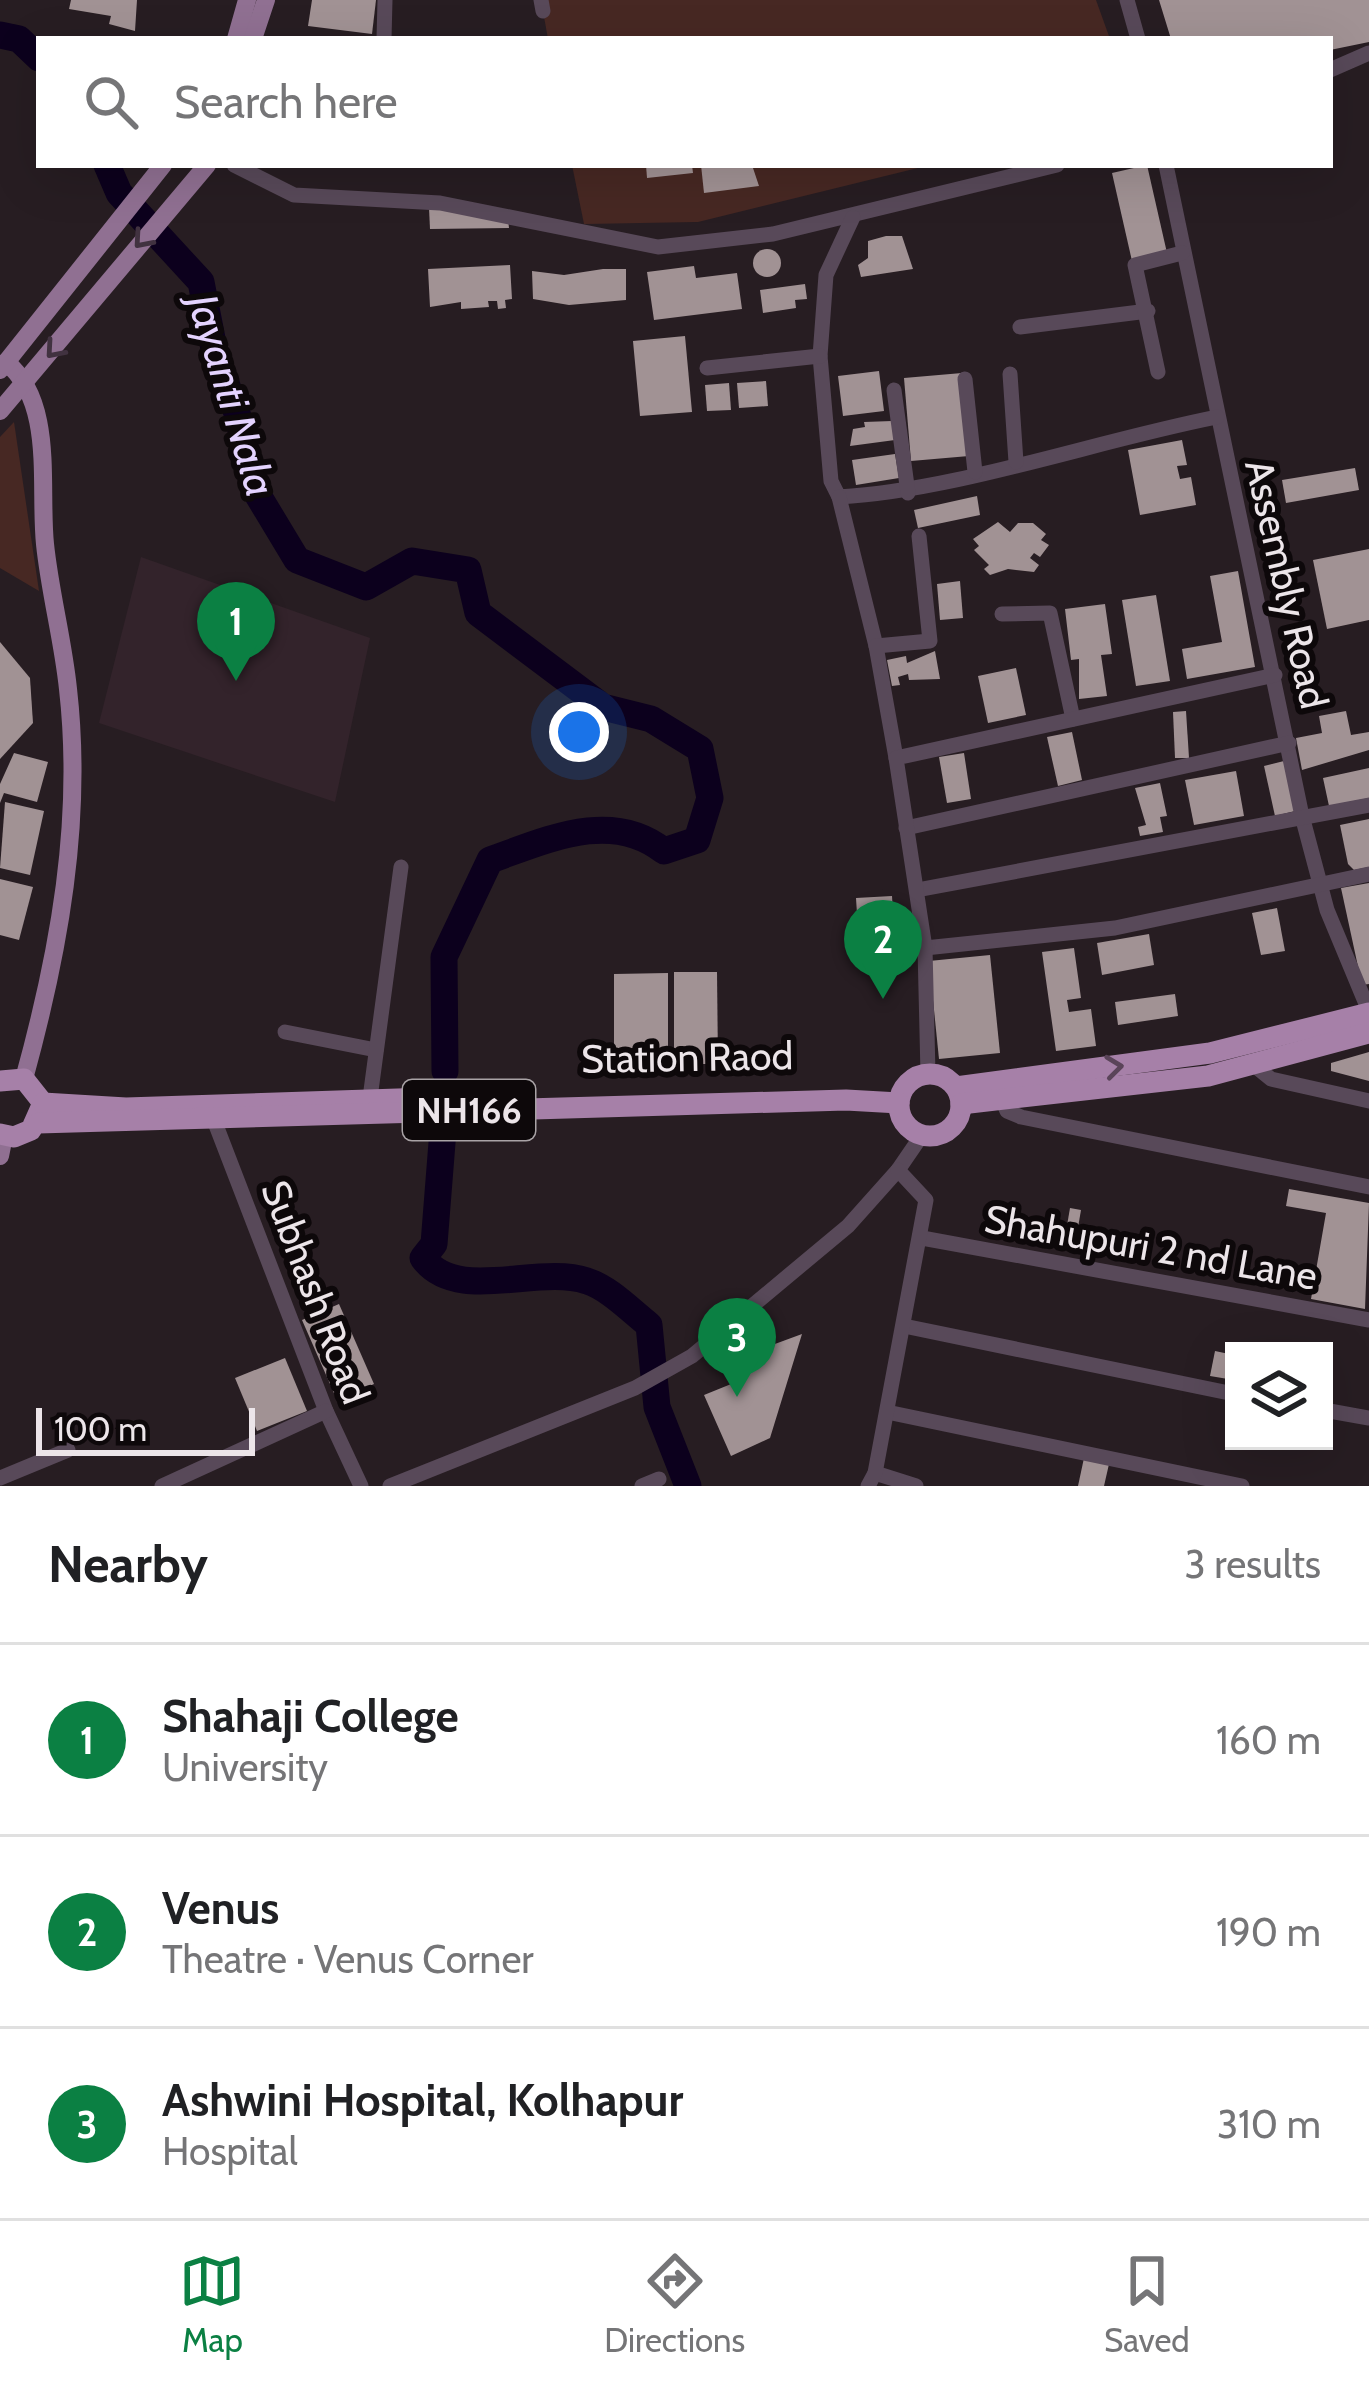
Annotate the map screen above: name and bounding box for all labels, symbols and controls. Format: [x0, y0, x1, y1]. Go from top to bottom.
search box [36, 36, 1333, 168]
icon: search [78, 69, 144, 135]
text: Search here [174, 75, 398, 129]
one-way arrow [135, 226, 157, 248]
water label: Jayanti Nala [175, 284, 287, 502]
one-way arrow [47, 337, 68, 358]
street label: Assembly Road [1235, 455, 1339, 713]
pin: 1 [197, 582, 275, 681]
your location [549, 702, 609, 762]
pin: 2 [844, 900, 922, 999]
street label: Station Raod [580, 1031, 794, 1083]
one-way arrow [1104, 1054, 1123, 1080]
road number: NH166 [403, 1080, 535, 1140]
street label: Subhash Road [251, 1174, 381, 1410]
street label: Shahupuri 2 nd Lane [981, 1194, 1321, 1300]
pin: 3 [698, 1298, 776, 1397]
map controls [1225, 1342, 1333, 1450]
button: layers [1225, 1342, 1333, 1450]
scale bar [36, 1402, 255, 1455]
text: 100 m [54, 1409, 147, 1449]
text: Nearby [48, 1533, 208, 1595]
text: 3 results [1184, 1540, 1321, 1588]
text: Shahaji College [162, 1689, 459, 1743]
text: 1 [80, 1716, 94, 1764]
text: 160 m [1216, 1716, 1321, 1764]
text: University [162, 1743, 328, 1791]
text: Venus [162, 1881, 279, 1935]
text: 2 [77, 1908, 97, 1956]
text: 190 m [1216, 1908, 1321, 1956]
text: Theatre · Venus Corner [162, 1935, 534, 1983]
text: Ashwini Hospital, Kolhapur [162, 2073, 683, 2127]
text: 3 [76, 2100, 98, 2148]
text: 310 m [1217, 2100, 1321, 2148]
text: Hospital [162, 2127, 298, 2175]
tab: Map [179, 2248, 245, 2360]
tab: Directions [604, 2248, 745, 2360]
tab: Saved [1104, 2248, 1190, 2360]

